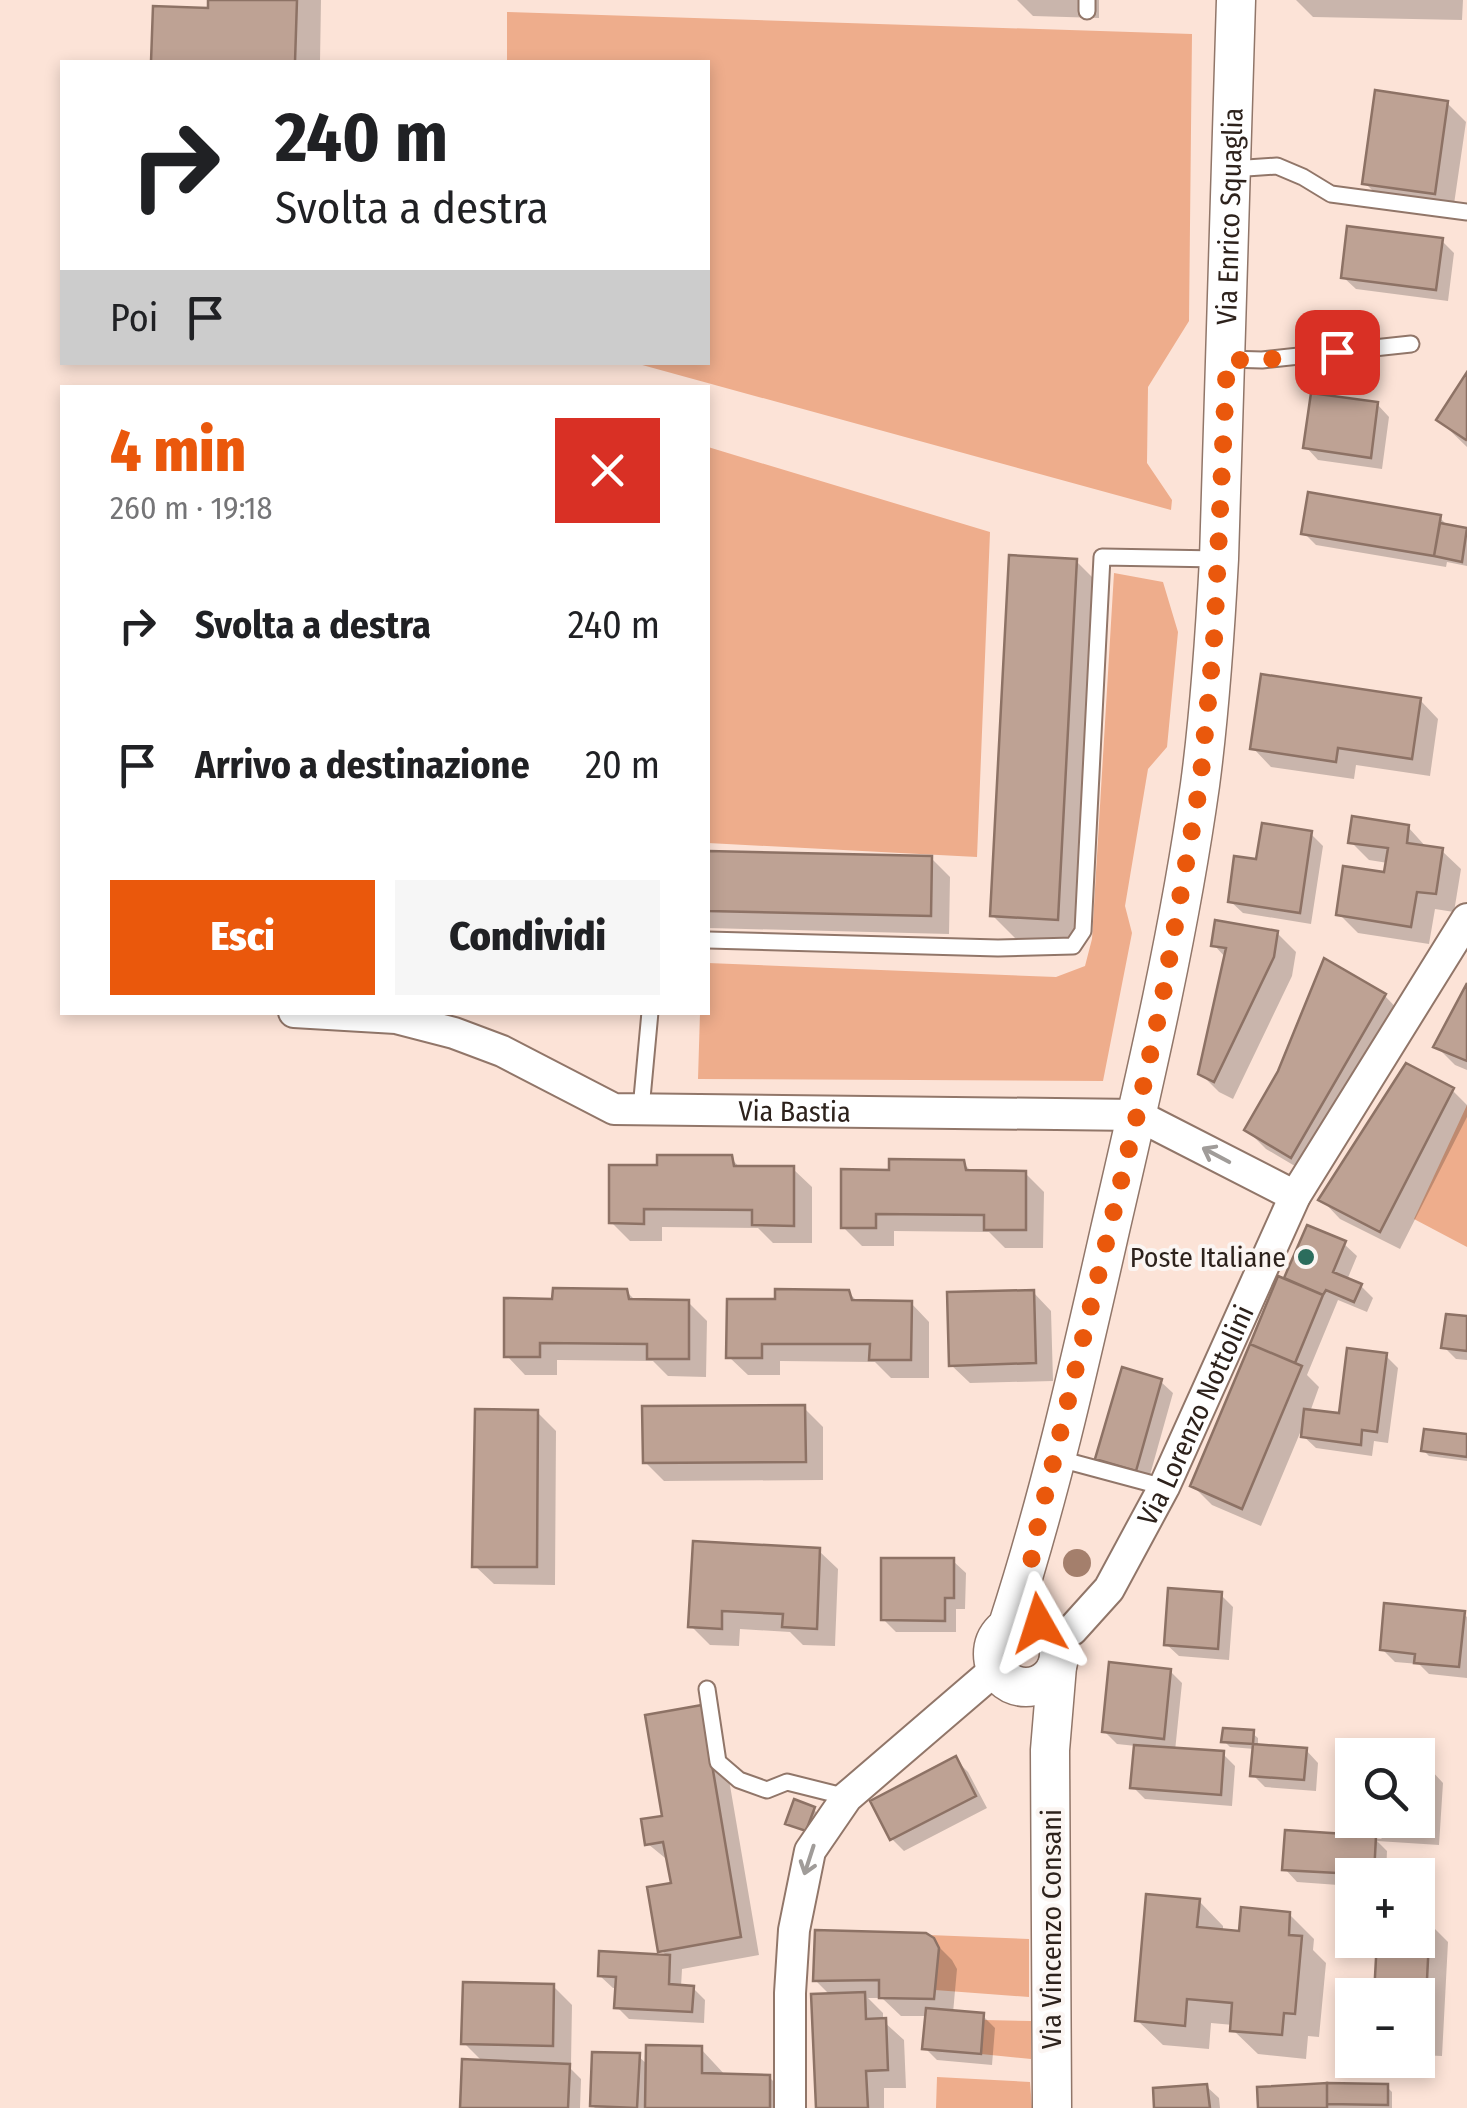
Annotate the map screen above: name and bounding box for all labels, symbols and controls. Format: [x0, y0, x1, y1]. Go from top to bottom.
text: 240 m [275, 96, 448, 180]
icon: right [110, 100, 240, 230]
street label: Via Enrico Squaglia [1210, 107, 1250, 325]
text: Svolta a destra [275, 181, 549, 235]
icon: arrive [178, 290, 233, 345]
text: Poi [110, 295, 158, 341]
pin [1295, 310, 1380, 395]
icon: arrive [1310, 325, 1365, 380]
text: 4 min [110, 415, 246, 487]
button: close [555, 418, 660, 523]
text: 260 m · 19:18 [110, 489, 273, 527]
icon: right [110, 598, 165, 653]
text: Svolta a destra [195, 602, 431, 648]
text: 240 m [568, 602, 660, 648]
icon: arrive [110, 738, 165, 793]
text: Arrivo a destinazione [195, 742, 530, 788]
text: 20 m [585, 742, 660, 788]
button: Esci [110, 880, 375, 995]
button: Condividi [395, 880, 660, 995]
street label: Via Bastia [738, 1094, 851, 1129]
one-way arrow [1202, 1145, 1232, 1164]
place label: Poste Italiane [1130, 1241, 1286, 1274]
marker: Poste Italiane [1295, 1246, 1317, 1268]
street label: Via Lorenzo Nottolini [1131, 1300, 1261, 1531]
position arrow [987, 1571, 1091, 1675]
map controls [1335, 1738, 1435, 2078]
button: search [1335, 1738, 1435, 1838]
street label: Via Vincenzo Consani [1035, 1809, 1068, 2049]
one-way arrow [799, 1844, 817, 1876]
button: + [1335, 1858, 1435, 1958]
button: − [1335, 1978, 1435, 2078]

